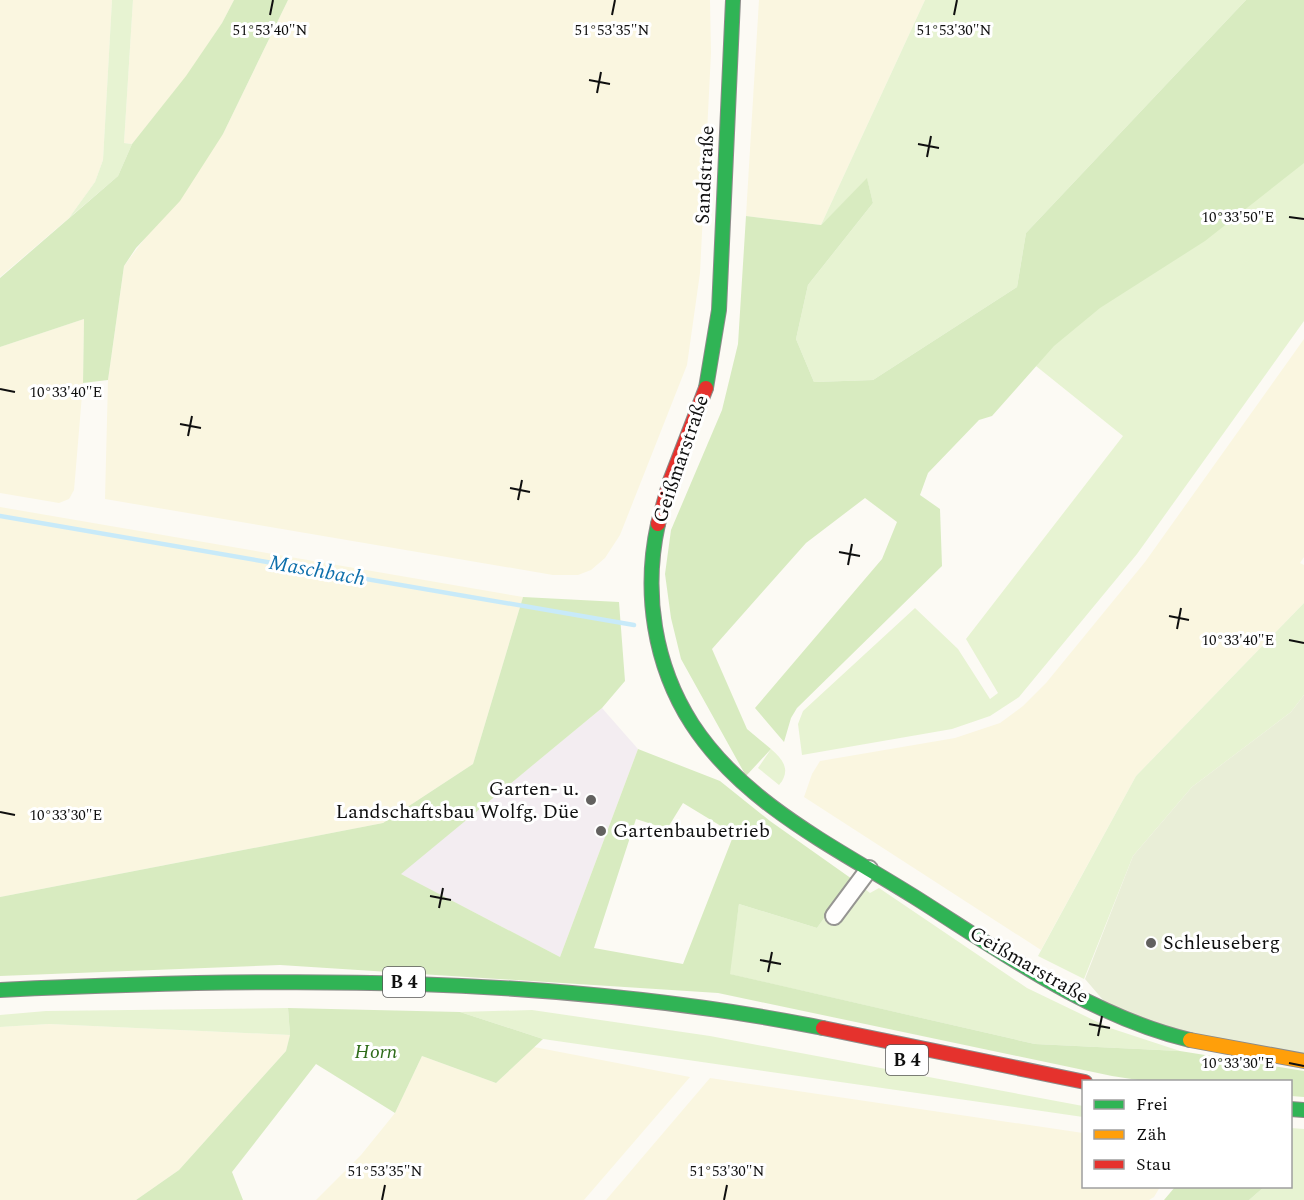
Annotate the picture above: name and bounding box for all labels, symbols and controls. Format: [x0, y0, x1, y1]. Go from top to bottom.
text: 51°53'40"N [233, 19, 308, 42]
text: 51°53'35"N [575, 19, 650, 42]
text: 51°53'30"N [917, 19, 992, 42]
street label: Sandstraße [687, 125, 723, 225]
text: 10°33'50"E [1202, 206, 1274, 229]
text: 10°33'40"E [30, 381, 102, 404]
street label: Geißmarstraße [645, 391, 717, 527]
water label: Maschbach [266, 547, 368, 595]
text: 10°33'40"E [1202, 629, 1274, 652]
place label: Garten- u. Landschaftsbau Wolfg. Düe [336, 774, 579, 827]
marker: Garten- u. Landschaftsbau Wolfg. Düe [584, 793, 598, 807]
text: 10°33'30"E [30, 804, 102, 827]
place label: Gartenbaubetrieb [613, 816, 770, 846]
marker: Gartenbaubetrieb [594, 824, 608, 838]
street label: Geißmarstraße [964, 919, 1094, 1011]
place label: Schleuseberg [1163, 928, 1280, 958]
marker: Schleuseberg [1144, 936, 1158, 950]
road number: B 4 [383, 967, 425, 997]
park label: Horn [355, 1037, 398, 1067]
road number: B 4 [886, 1045, 928, 1075]
text: 10°33'30"E [1202, 1052, 1274, 1075]
legend [1082, 1080, 1292, 1188]
text: Frei [1136, 1091, 1168, 1118]
text: Zäh [1136, 1121, 1167, 1148]
text: Stau [1136, 1151, 1171, 1178]
text: 51°53'35"N [348, 1160, 423, 1183]
text: 51°53'30"N [690, 1160, 765, 1183]

